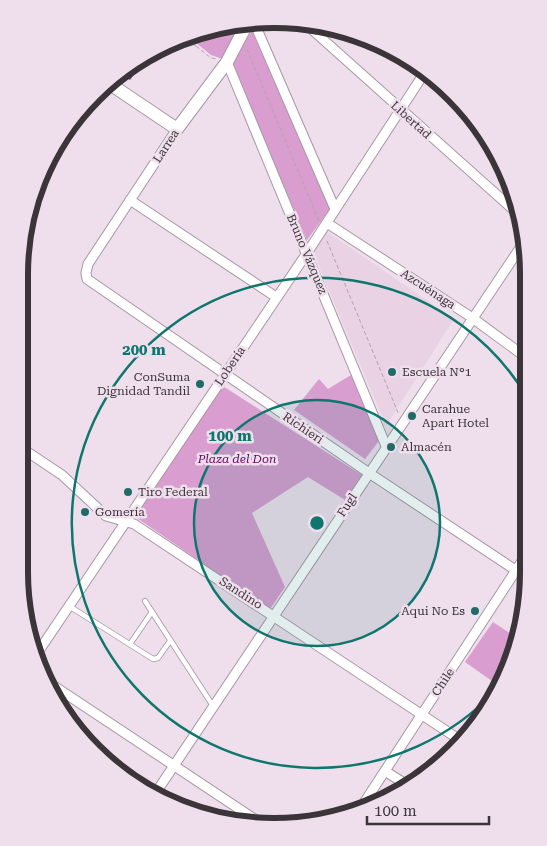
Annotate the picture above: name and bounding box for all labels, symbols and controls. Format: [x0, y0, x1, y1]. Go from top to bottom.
street label: Libertad [388, 98, 434, 142]
street label: Larrea [150, 126, 182, 165]
street label: Bruno Vázquez [284, 212, 330, 296]
street label: Azcuénaga [398, 266, 458, 312]
text: 200 m [122, 341, 166, 359]
street label: Lobería [212, 343, 249, 388]
place label: Escuela N°1 [402, 365, 472, 379]
marker: Escuela N°1 [386, 366, 398, 378]
place label: ConSuma Dignidad Tandil [97, 370, 190, 398]
marker: ConSuma Dignidad Tandil [194, 378, 206, 390]
place label: Carahue Apart Hotel [422, 402, 489, 430]
street label: Richieri [280, 409, 326, 447]
marker: Carahue Apart Hotel [406, 410, 418, 422]
text: 100 m [208, 427, 252, 445]
place label: Almacén [401, 440, 452, 454]
marker: Almacén [385, 441, 397, 453]
park label: Plaza del Don [197, 452, 276, 466]
place label: Tiro Federal [138, 485, 208, 499]
marker: Tiro Federal [122, 486, 134, 498]
street label: Fugl [334, 490, 360, 519]
place label: Gomería [95, 505, 145, 519]
marker: Gomería [79, 506, 91, 518]
centre of rings [308, 514, 326, 532]
street label: Sandino [217, 574, 265, 612]
place label: Aqui No Es [401, 604, 465, 618]
marker: Aqui No Es [469, 605, 481, 617]
street label: Chile [429, 665, 457, 699]
scale bar [367, 794, 490, 826]
text: 100 m [374, 802, 417, 820]

